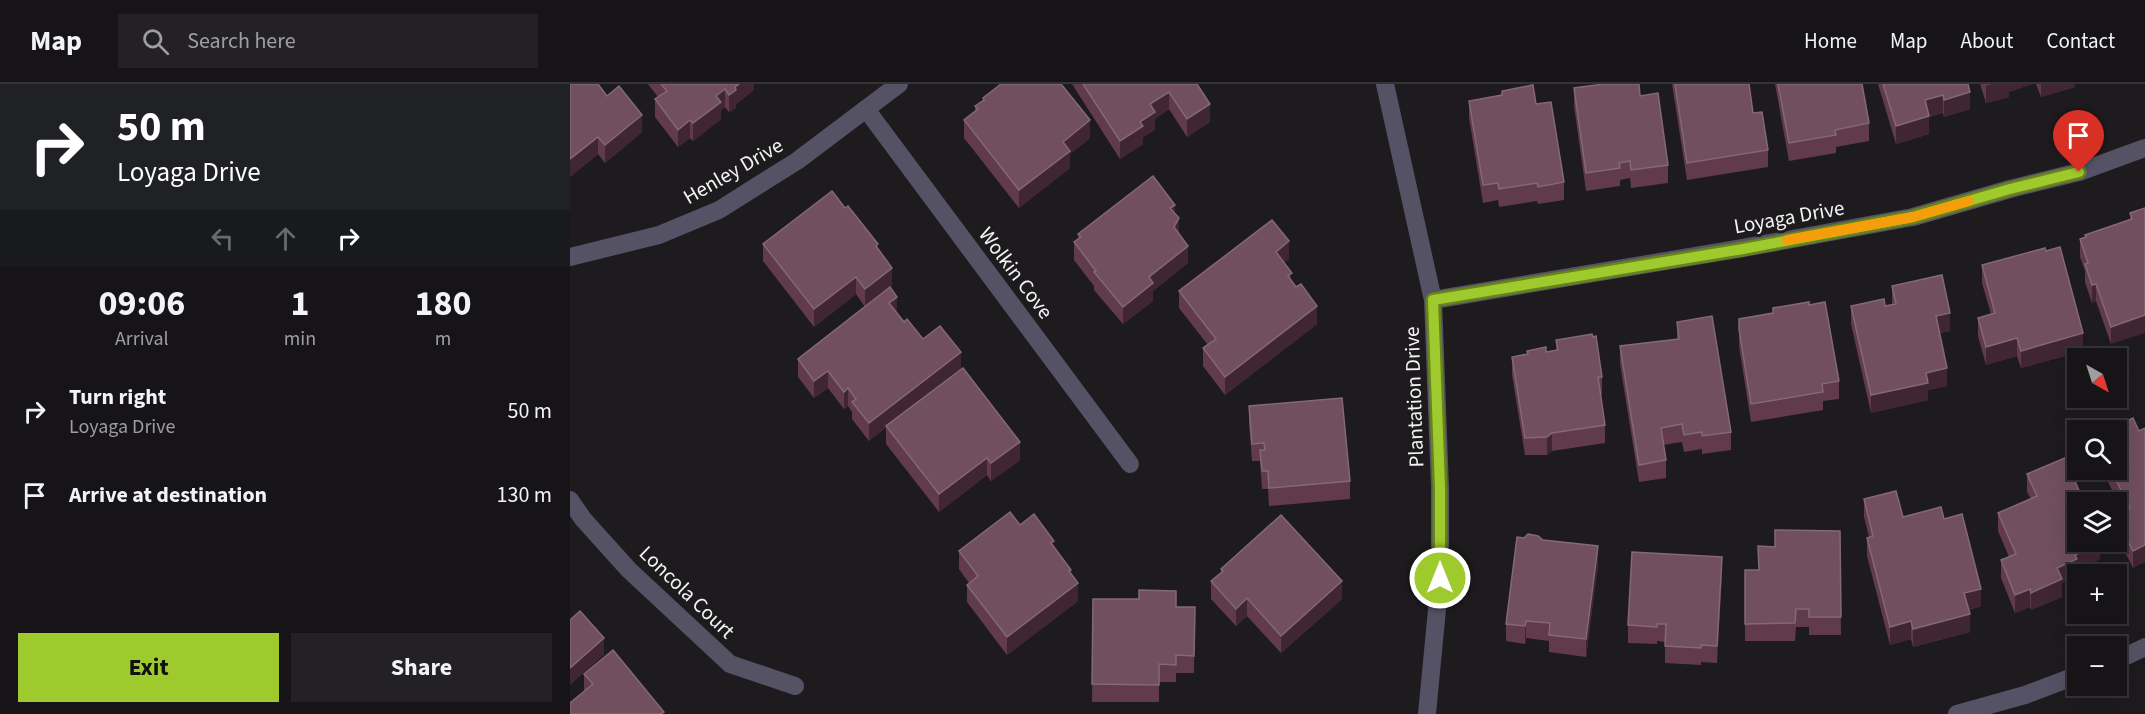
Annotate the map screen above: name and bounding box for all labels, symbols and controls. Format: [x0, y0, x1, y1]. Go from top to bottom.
search box [118, 14, 538, 68]
text: Map [30, 21, 82, 61]
icon: search [139, 25, 172, 58]
text: Search here [187, 25, 296, 57]
text: Home [1804, 26, 1857, 56]
text: Map [1890, 26, 1928, 56]
text: About [1961, 26, 2013, 56]
text: Contact [2046, 26, 2115, 56]
text: 50 m [117, 97, 206, 157]
icon: right [18, 108, 96, 186]
pin [2053, 110, 2104, 172]
icon: arrive [2062, 119, 2095, 152]
street label: Henley Drive [677, 130, 789, 212]
text: Loyaga Drive [117, 153, 261, 192]
street label: Loyaga Drive [1731, 193, 1847, 241]
street label: Wolkin Cove [972, 221, 1060, 325]
icon: left [206, 222, 239, 255]
icon: ahead [269, 222, 302, 255]
icon: right [332, 222, 365, 255]
text: 09:06 [98, 278, 185, 329]
text: 1 [290, 278, 309, 329]
text: 180 [415, 278, 472, 329]
text: Arrival [115, 325, 169, 353]
text: min [284, 325, 316, 353]
text: m [435, 325, 451, 353]
street label: Plantation Drive [1397, 326, 1431, 468]
north arrow [2067, 348, 2127, 408]
map controls [2067, 348, 2127, 696]
text: Turn right [69, 381, 166, 413]
icon: right [18, 395, 51, 428]
text: 50 m [507, 395, 552, 427]
text: Loyaga Drive [69, 413, 175, 441]
button: search [2067, 420, 2127, 480]
icon: arrive [18, 479, 51, 512]
text: Arrive at destination [69, 479, 267, 511]
text: 130 m [497, 479, 552, 511]
button: layers [2067, 492, 2127, 552]
street label: Loncola Court [632, 539, 742, 645]
position arrow [1408, 546, 1472, 610]
button: + [2067, 564, 2127, 624]
button: Exit [18, 633, 279, 702]
button: Share [291, 633, 552, 702]
button: − [2067, 636, 2127, 696]

